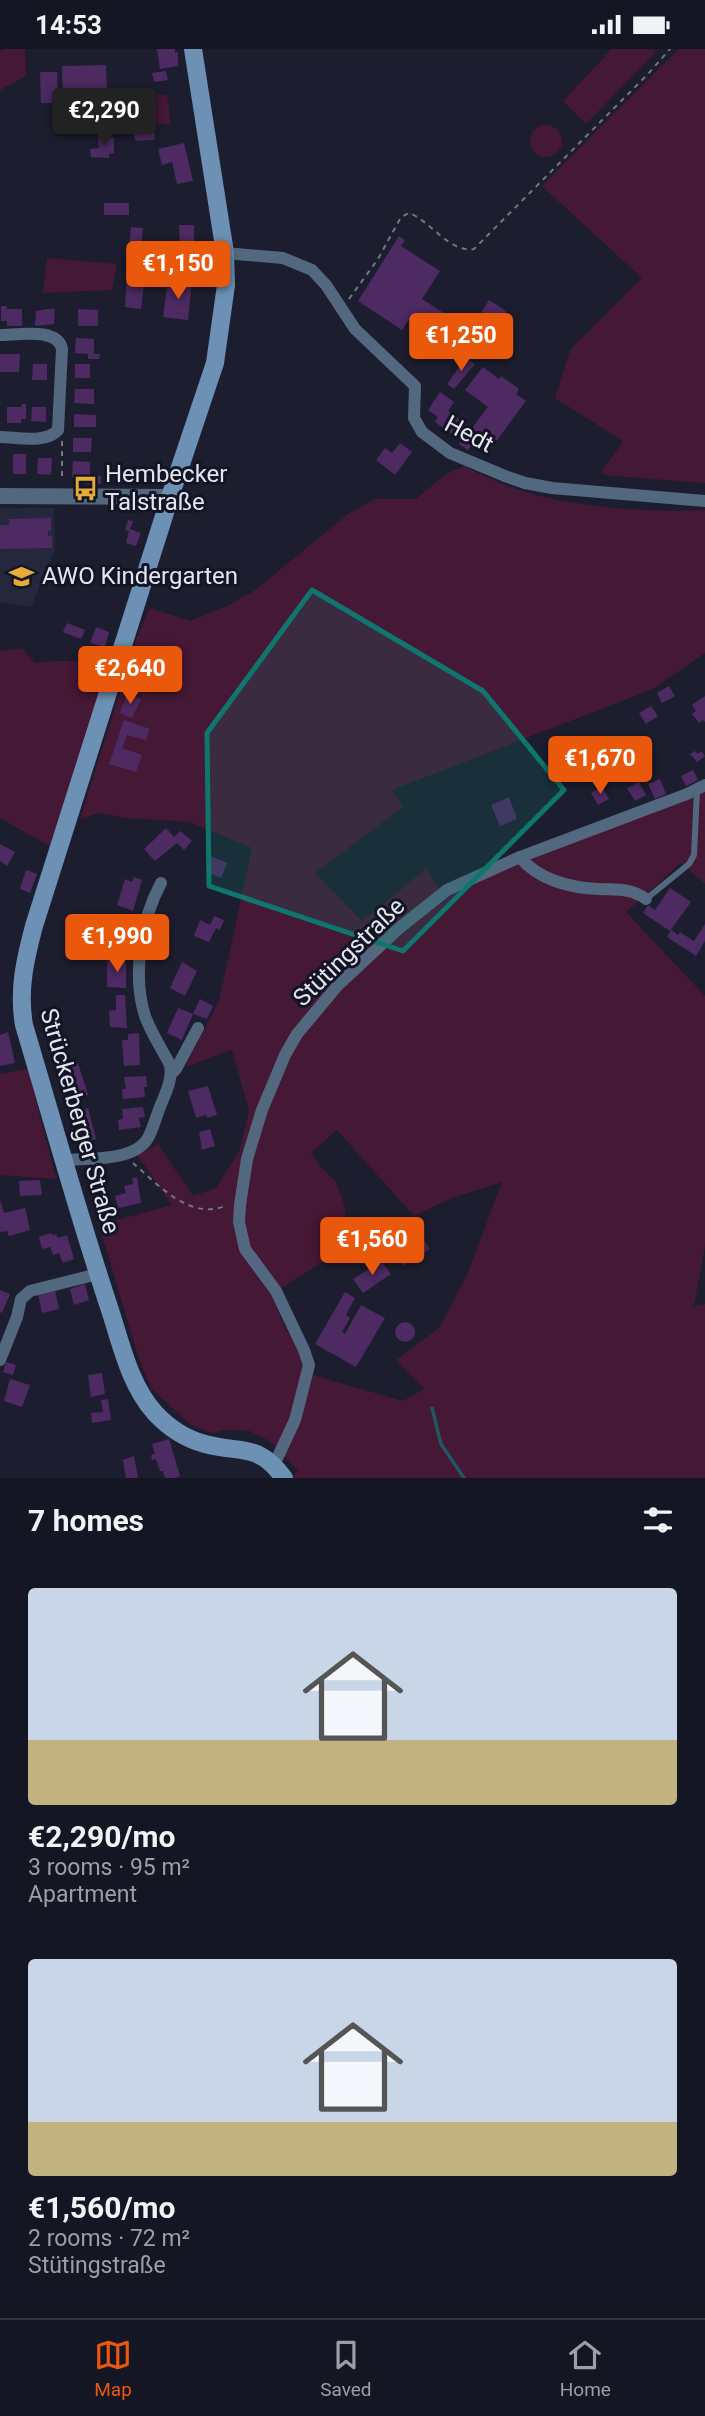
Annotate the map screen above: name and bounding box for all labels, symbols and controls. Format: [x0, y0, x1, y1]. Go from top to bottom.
text: 14:53 [35, 10, 102, 40]
pin: €2,290 [47, 89, 161, 148]
text: €2,290 [68, 97, 140, 124]
pin: €1,150 [121, 241, 235, 301]
text: €1,150 [142, 250, 214, 277]
pin: €1,250 [404, 313, 518, 373]
text: €1,250 [425, 322, 497, 349]
street label: Hedt [440, 410, 498, 458]
place label: Hembecker Talstraße [105, 460, 227, 516]
bus stop icon: Hembecker Talstraße [71, 474, 99, 502]
school or university icon: AWO Kindergarten [8, 562, 36, 590]
place label: AWO Kindergarten [42, 562, 238, 590]
pin: €2,640 [73, 647, 187, 706]
text: €2,640 [94, 655, 166, 682]
pin: €1,670 [543, 737, 657, 796]
text: €1,670 [564, 745, 636, 772]
street label: Stütingstraße [288, 892, 410, 1012]
pin: €1,990 [60, 915, 174, 974]
text: €1,990 [81, 923, 153, 950]
street label: Strückerberger Straße [34, 1005, 126, 1237]
pin: €1,560 [315, 1217, 429, 1277]
text: €1,560 [336, 1226, 408, 1253]
icon: filters [639, 1501, 677, 1539]
text: 7 homes [28, 1503, 144, 1538]
icon: home [290, 1633, 416, 1759]
text: €2,290/mo [28, 1819, 176, 1854]
text: 3 rooms · 95 m² [28, 1854, 190, 1881]
text: Apartment [28, 1881, 137, 1908]
icon: home [290, 2004, 416, 2130]
text: €1,560/mo [28, 2190, 176, 2225]
text: 2 rooms · 72 m² [28, 2225, 190, 2252]
text: Stütingstraße [28, 2252, 166, 2279]
tab: Map [94, 2336, 132, 2401]
tab: Saved [320, 2336, 372, 2401]
tab: Home [560, 2336, 611, 2401]

